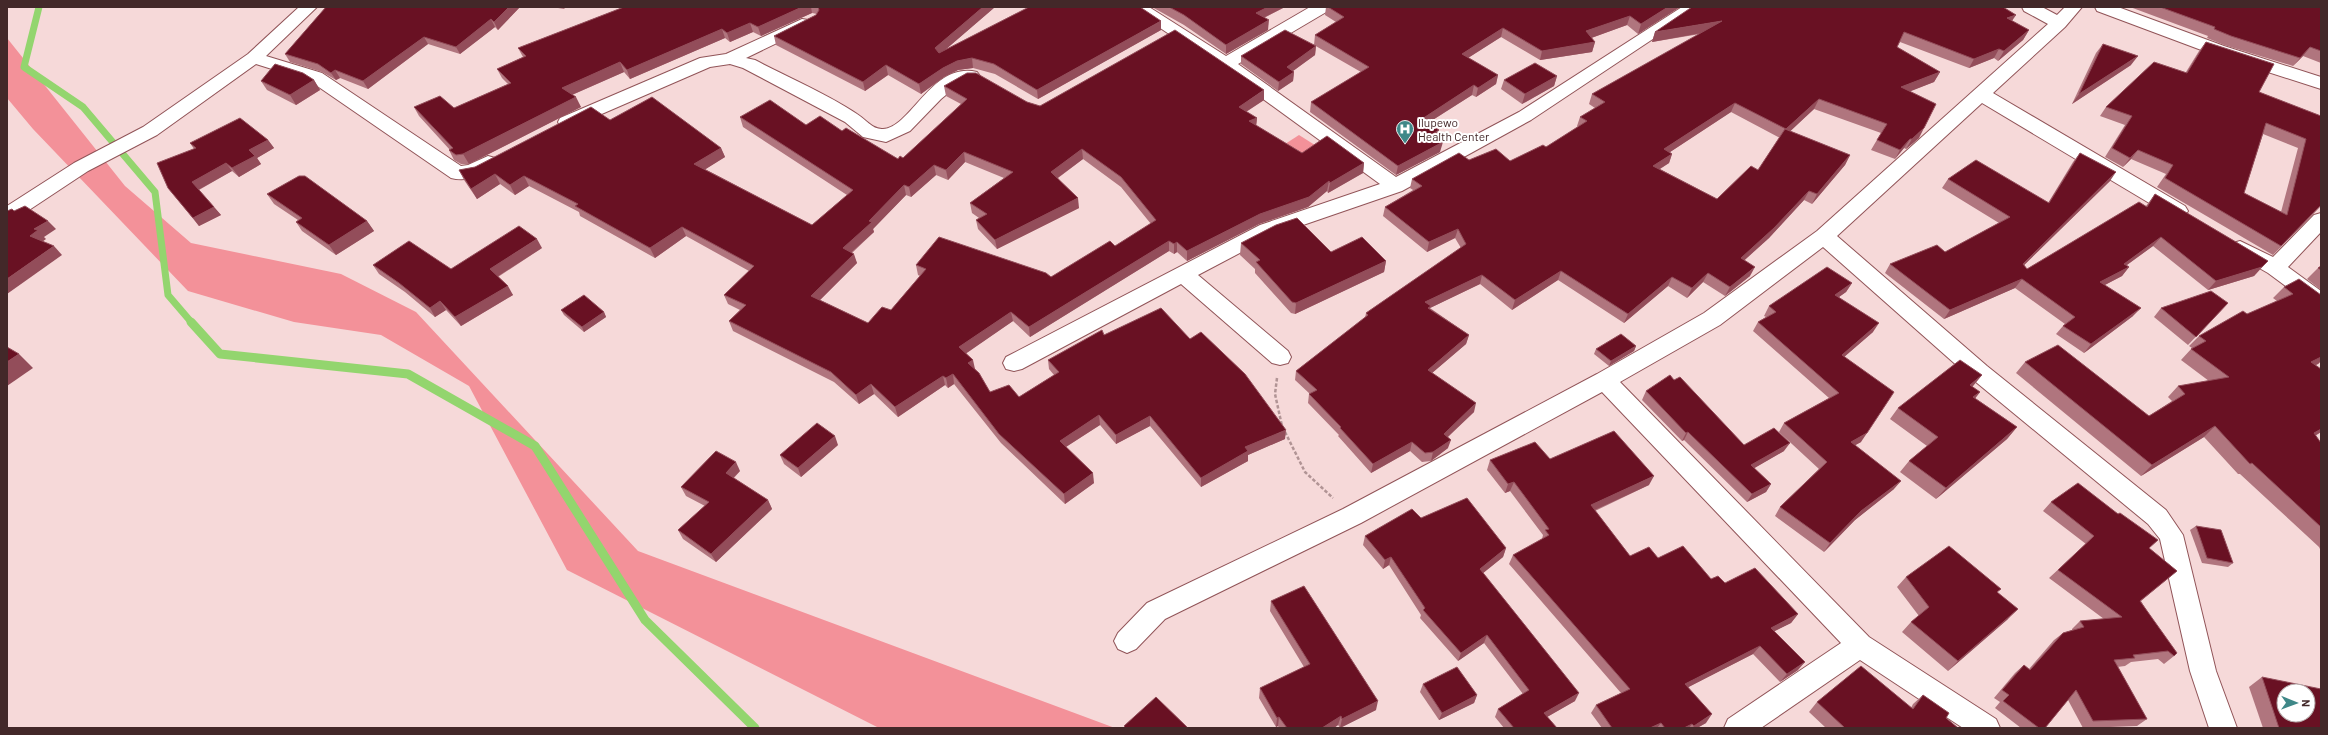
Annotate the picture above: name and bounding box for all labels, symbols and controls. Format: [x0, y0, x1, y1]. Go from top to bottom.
place label: Ilupewo Health Center [1418, 115, 1490, 143]
hospital icon: Ilupewo Health Center [1395, 119, 1415, 144]
north arrow [2276, 683, 2316, 723]
text: N [2300, 699, 2313, 707]

